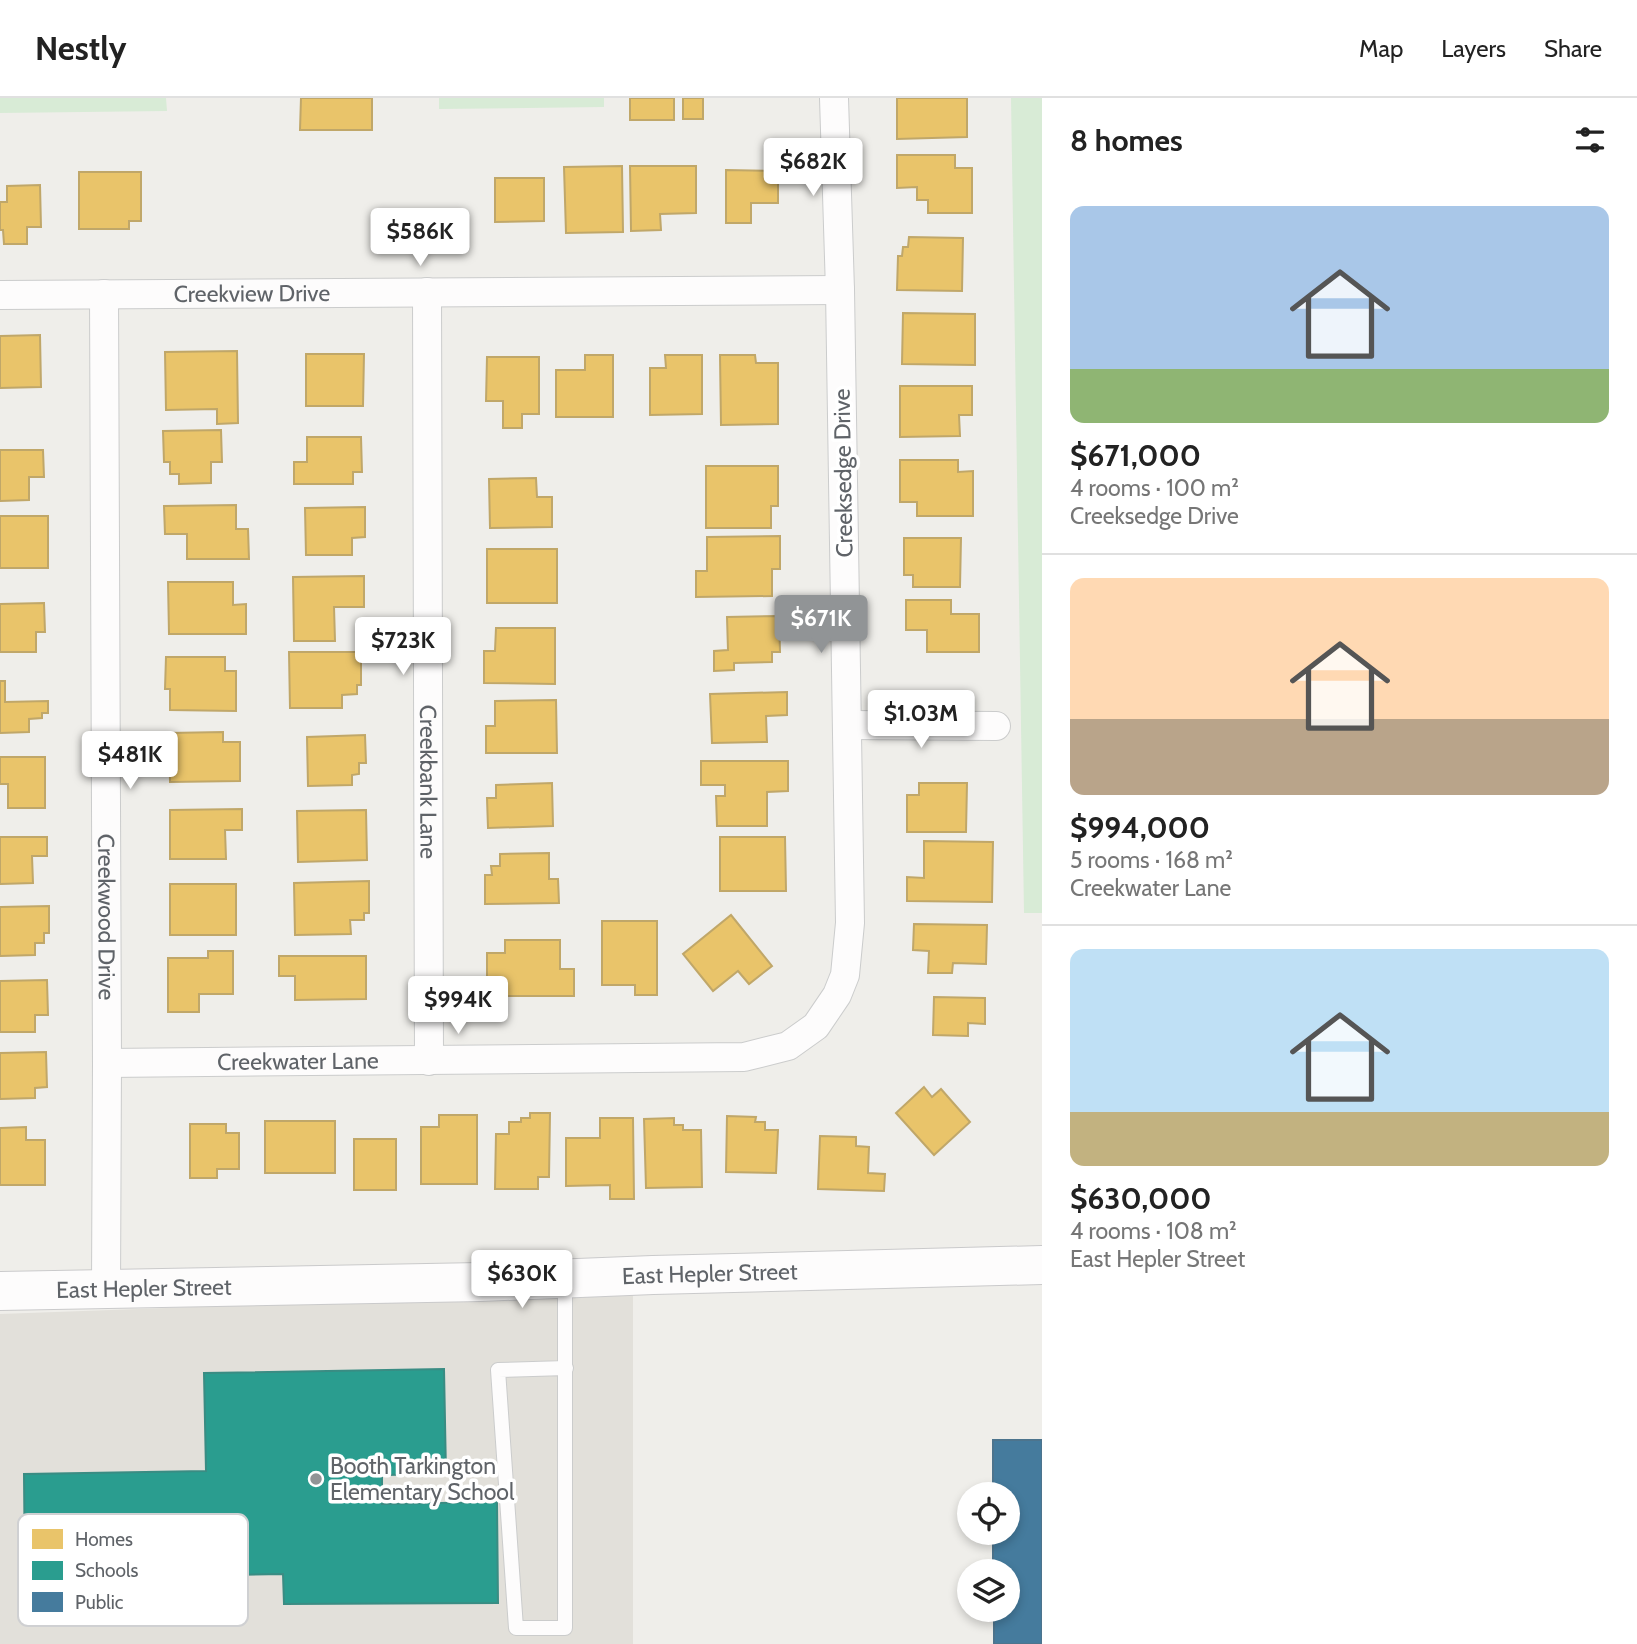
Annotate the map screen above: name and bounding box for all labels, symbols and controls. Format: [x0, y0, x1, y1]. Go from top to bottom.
text: Nestly [35, 28, 126, 68]
text: Map [1359, 34, 1403, 63]
text: Layers [1441, 34, 1506, 63]
text: Share [1544, 34, 1602, 63]
icon: filters [1571, 121, 1609, 159]
text: 8 homes [1070, 122, 1183, 159]
pin: $682K [764, 139, 862, 198]
text: $682K [780, 147, 846, 175]
pin: $586K [371, 208, 469, 268]
text: $586K [387, 217, 453, 245]
icon: home [1277, 251, 1403, 377]
street label: Creekview Drive [174, 279, 330, 308]
street label: Creeksedge Drive [828, 388, 858, 558]
text: $671,000 [1070, 437, 1201, 474]
text: 4 rooms · 100 m² [1070, 474, 1239, 502]
text: Creeksedge Drive [1070, 502, 1239, 530]
pin: $671K [772, 596, 870, 655]
text: $671K [791, 604, 851, 632]
pin: $723K [354, 618, 452, 677]
icon: home [1277, 623, 1403, 749]
text: $723K [371, 626, 435, 654]
pin: $1.03M [864, 690, 978, 750]
text: $1.03M [884, 699, 958, 727]
street label: Creekbank Lane [414, 705, 442, 859]
pin: $481K [81, 732, 179, 791]
text: $481K [98, 740, 162, 768]
text: $994,000 [1070, 809, 1210, 846]
street label: Creekwood Drive [92, 834, 121, 1000]
text: 5 rooms · 168 m² [1070, 846, 1233, 874]
text: Creekwater Lane [1070, 874, 1231, 902]
pin: $994K [409, 976, 507, 1036]
text: $994K [424, 985, 492, 1013]
icon: home [1277, 994, 1403, 1120]
street label: Creekwater Lane [217, 1046, 379, 1076]
text: $630,000 [1070, 1180, 1212, 1217]
text: 4 rooms · 108 m² [1070, 1217, 1237, 1245]
text: East Hepler Street [1070, 1245, 1245, 1273]
pin: $630K [473, 1250, 571, 1310]
street label: East Hepler Street [621, 1257, 798, 1290]
text: $630K [487, 1259, 557, 1287]
street label: East Hepler Street [56, 1273, 232, 1304]
place label: Booth Tarkington Elementary School [330, 1452, 515, 1506]
marker: Booth Tarkington Elementary School [308, 1471, 324, 1487]
map controls [957, 1482, 1020, 1622]
button: locate [957, 1482, 1020, 1545]
legend [18, 1514, 248, 1626]
text: Homes [75, 1528, 133, 1551]
text: Schools [75, 1559, 138, 1582]
button: layers [957, 1559, 1020, 1622]
text: Public [75, 1591, 124, 1614]

